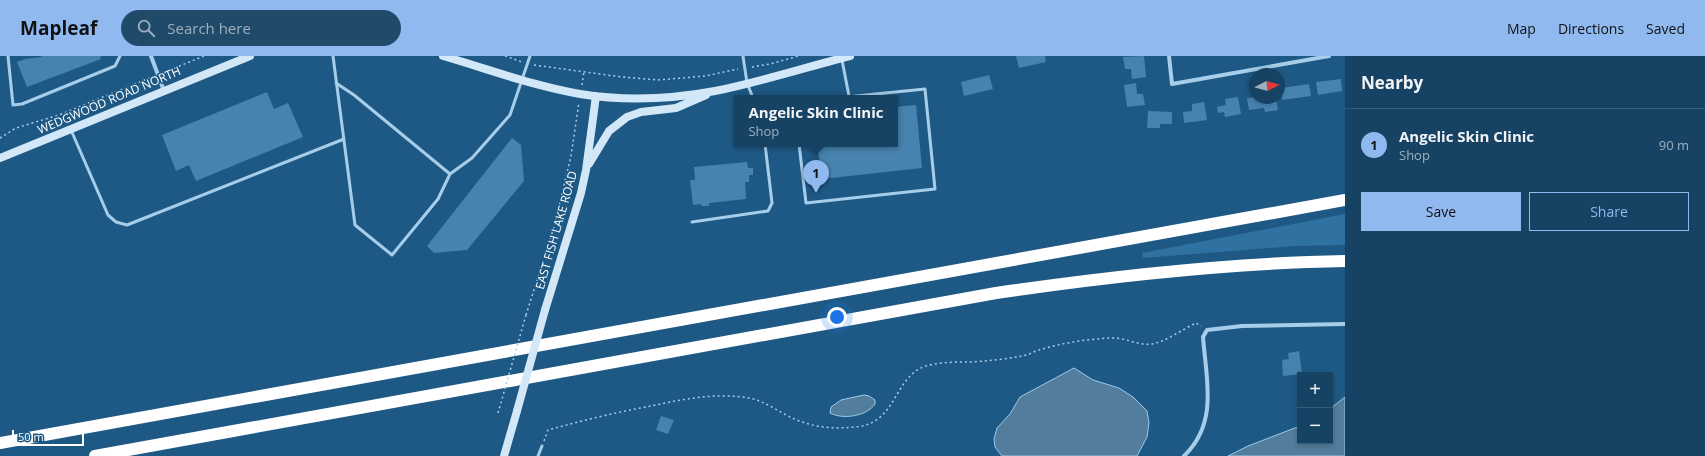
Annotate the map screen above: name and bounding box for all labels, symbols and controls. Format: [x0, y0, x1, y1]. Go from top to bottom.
search box [121, 10, 401, 46]
text: Mapleaf [20, 15, 97, 41]
icon: search [135, 17, 157, 39]
text: Search here [167, 18, 251, 38]
text: Map [1507, 19, 1536, 38]
text: Directions [1558, 19, 1624, 38]
text: Saved [1646, 19, 1685, 38]
street label: WEDGWOOD ROAD NORTH [35, 62, 183, 138]
north arrow [1249, 68, 1285, 104]
text: Nearby [1361, 71, 1423, 94]
popup [734, 95, 898, 147]
text: Angelic Skin Clinic [748, 102, 884, 122]
text: Shop [748, 122, 779, 140]
text: Angelic Skin Clinic [1399, 126, 1534, 146]
text: 1 [1370, 136, 1378, 154]
text: 90 m [1659, 136, 1689, 154]
text: Shop [1399, 146, 1430, 164]
pin: 1 [803, 160, 829, 193]
street label: EAST FISH LAKE ROAD [531, 169, 581, 291]
button: Save [1361, 192, 1521, 231]
button: Share [1529, 192, 1689, 231]
your location [827, 307, 847, 327]
map controls [1297, 372, 1333, 444]
button: + [1297, 372, 1333, 408]
button: − [1297, 408, 1333, 444]
scale bar [12, 428, 84, 447]
text: 50 m [18, 429, 44, 444]

